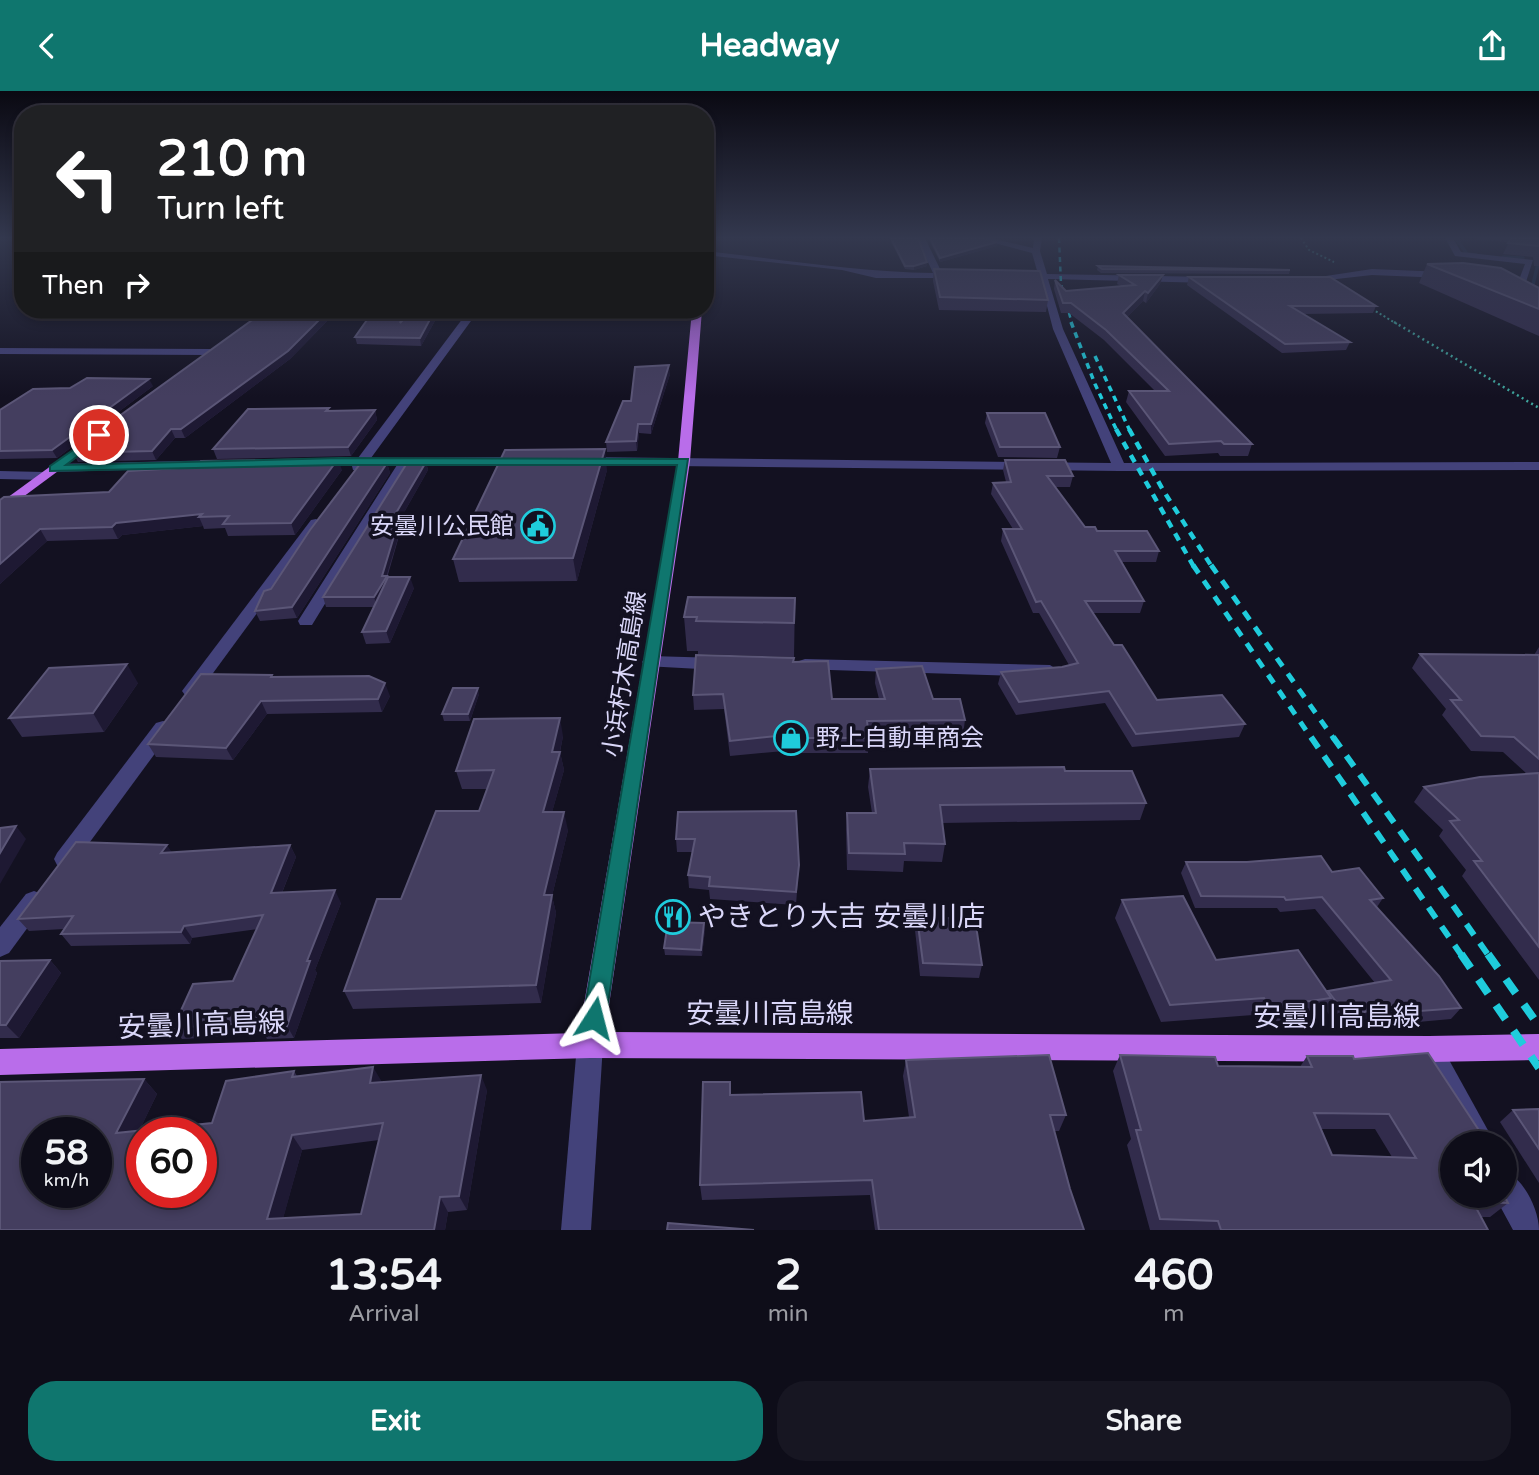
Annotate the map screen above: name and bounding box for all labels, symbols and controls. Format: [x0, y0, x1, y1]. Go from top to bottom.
icon: back [28, 27, 66, 65]
text: Headway [699, 27, 840, 65]
icon: share [1473, 27, 1511, 65]
text: 210 m [157, 130, 307, 189]
icon: left [42, 133, 133, 224]
text: Turn left [157, 190, 284, 228]
icon: right [118, 266, 156, 304]
text: Then [42, 270, 104, 301]
pin [69, 405, 129, 465]
icon: arrive [80, 416, 118, 454]
public building icon: 安曇川公民館 [519, 507, 557, 545]
place label: 安曇川公民館 [370, 512, 514, 541]
street label: 小浜朽木高島線 [598, 589, 652, 759]
shop icon: 野上自動車商会 [772, 719, 810, 757]
place label: 野上自動車商会 [816, 724, 984, 753]
restaurant icon: やきとり大吉 安曇川店 [654, 898, 692, 936]
place label: やきとり大吉 安曇川店 [698, 900, 985, 934]
position arrow [557, 981, 631, 1055]
street label: 安曇川高島線 [686, 997, 854, 1031]
street label: 安曇川高島線 [1253, 1000, 1421, 1034]
street label: 安曇川高島線 [117, 1005, 287, 1045]
speed limit sign: 60 [126, 1117, 217, 1208]
map controls [1440, 1131, 1517, 1208]
button: sound [1440, 1131, 1517, 1208]
text: 58 [45, 1132, 88, 1174]
text: km/h [44, 1169, 89, 1191]
text: 13:54 [326, 1250, 442, 1301]
text: 2 [775, 1250, 801, 1301]
text: 460 [1134, 1250, 1213, 1301]
text: Arrival [348, 1300, 419, 1328]
text: min [768, 1300, 809, 1328]
text: m [1163, 1300, 1184, 1328]
button: Exit [28, 1381, 763, 1461]
button: Share [777, 1381, 1511, 1461]

